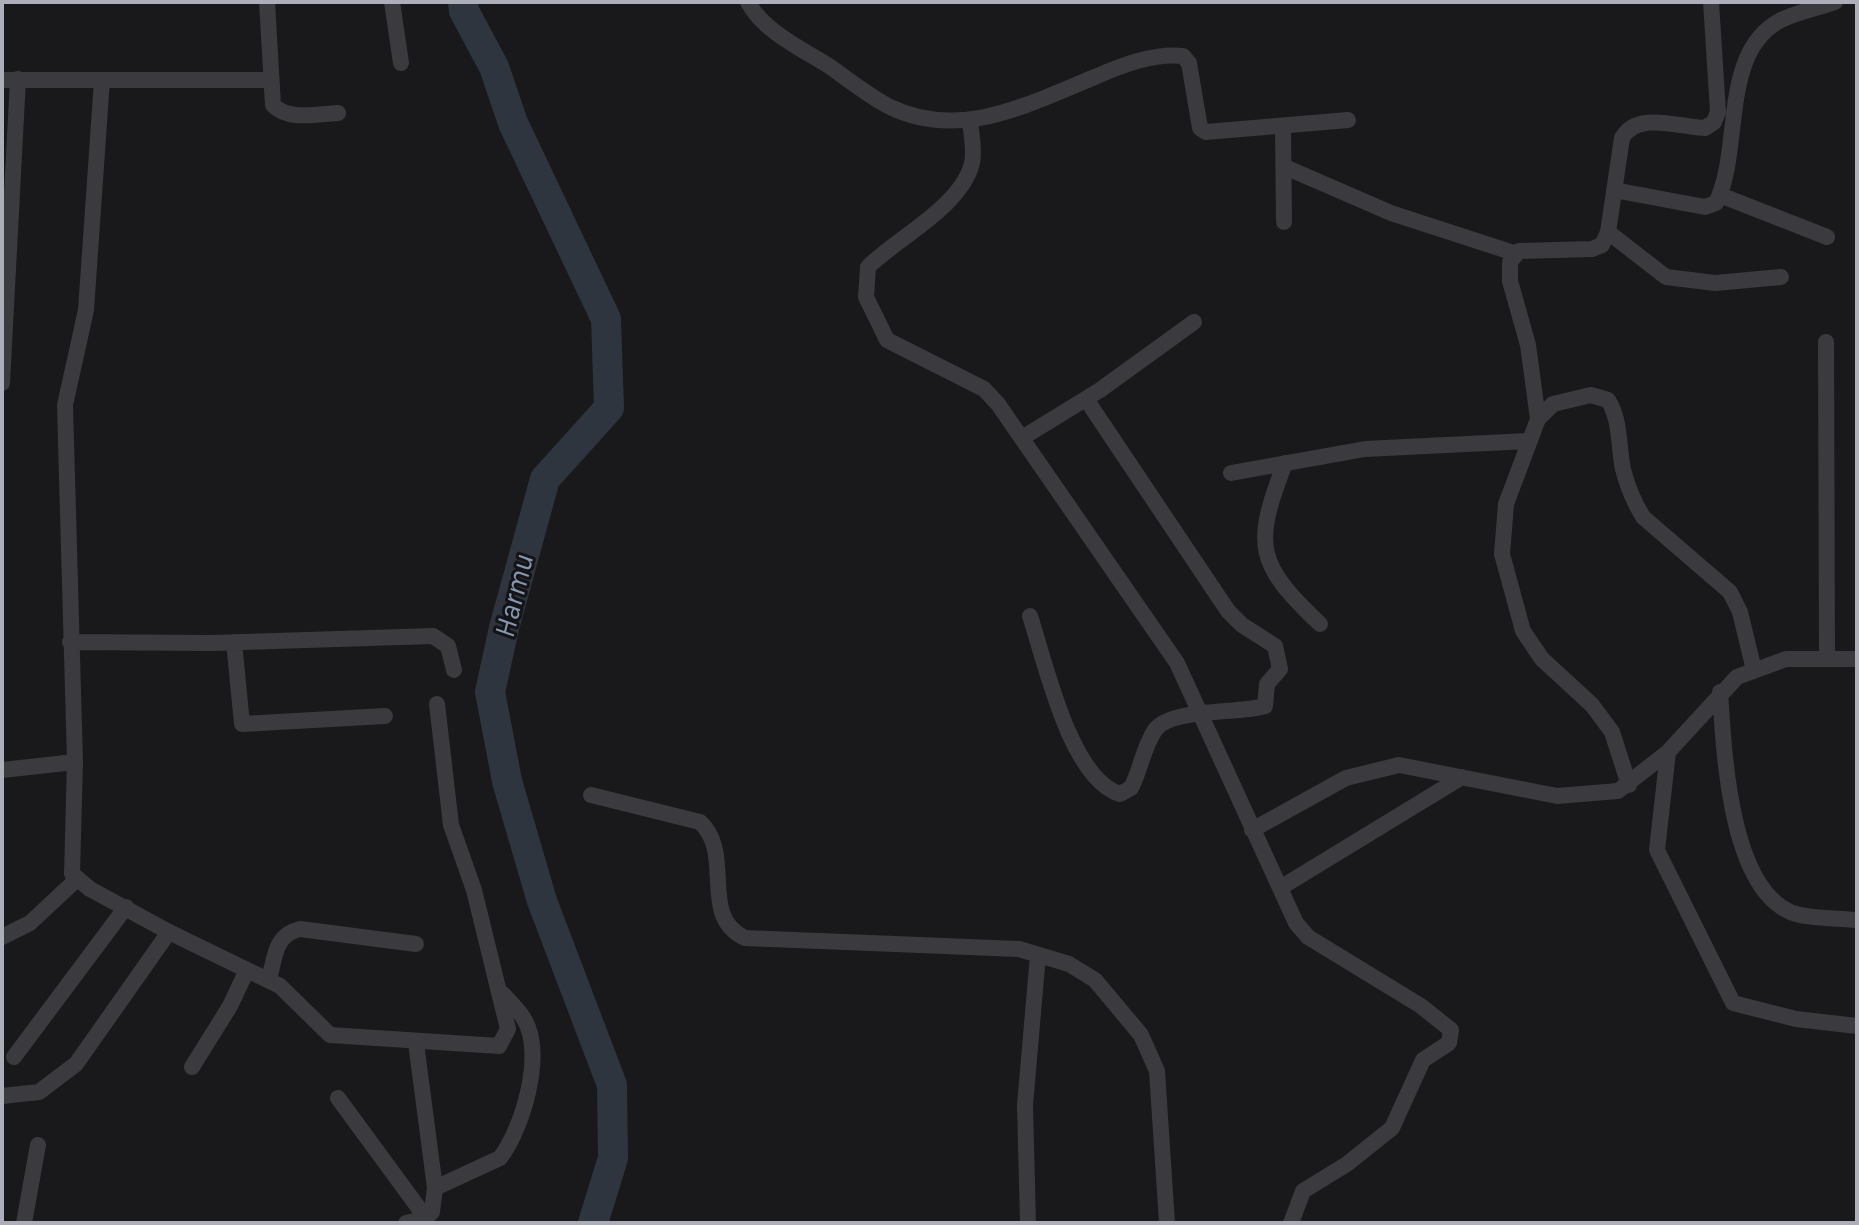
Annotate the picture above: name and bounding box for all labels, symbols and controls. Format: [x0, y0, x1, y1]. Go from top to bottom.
water label: Harmu [487, 550, 543, 642]

